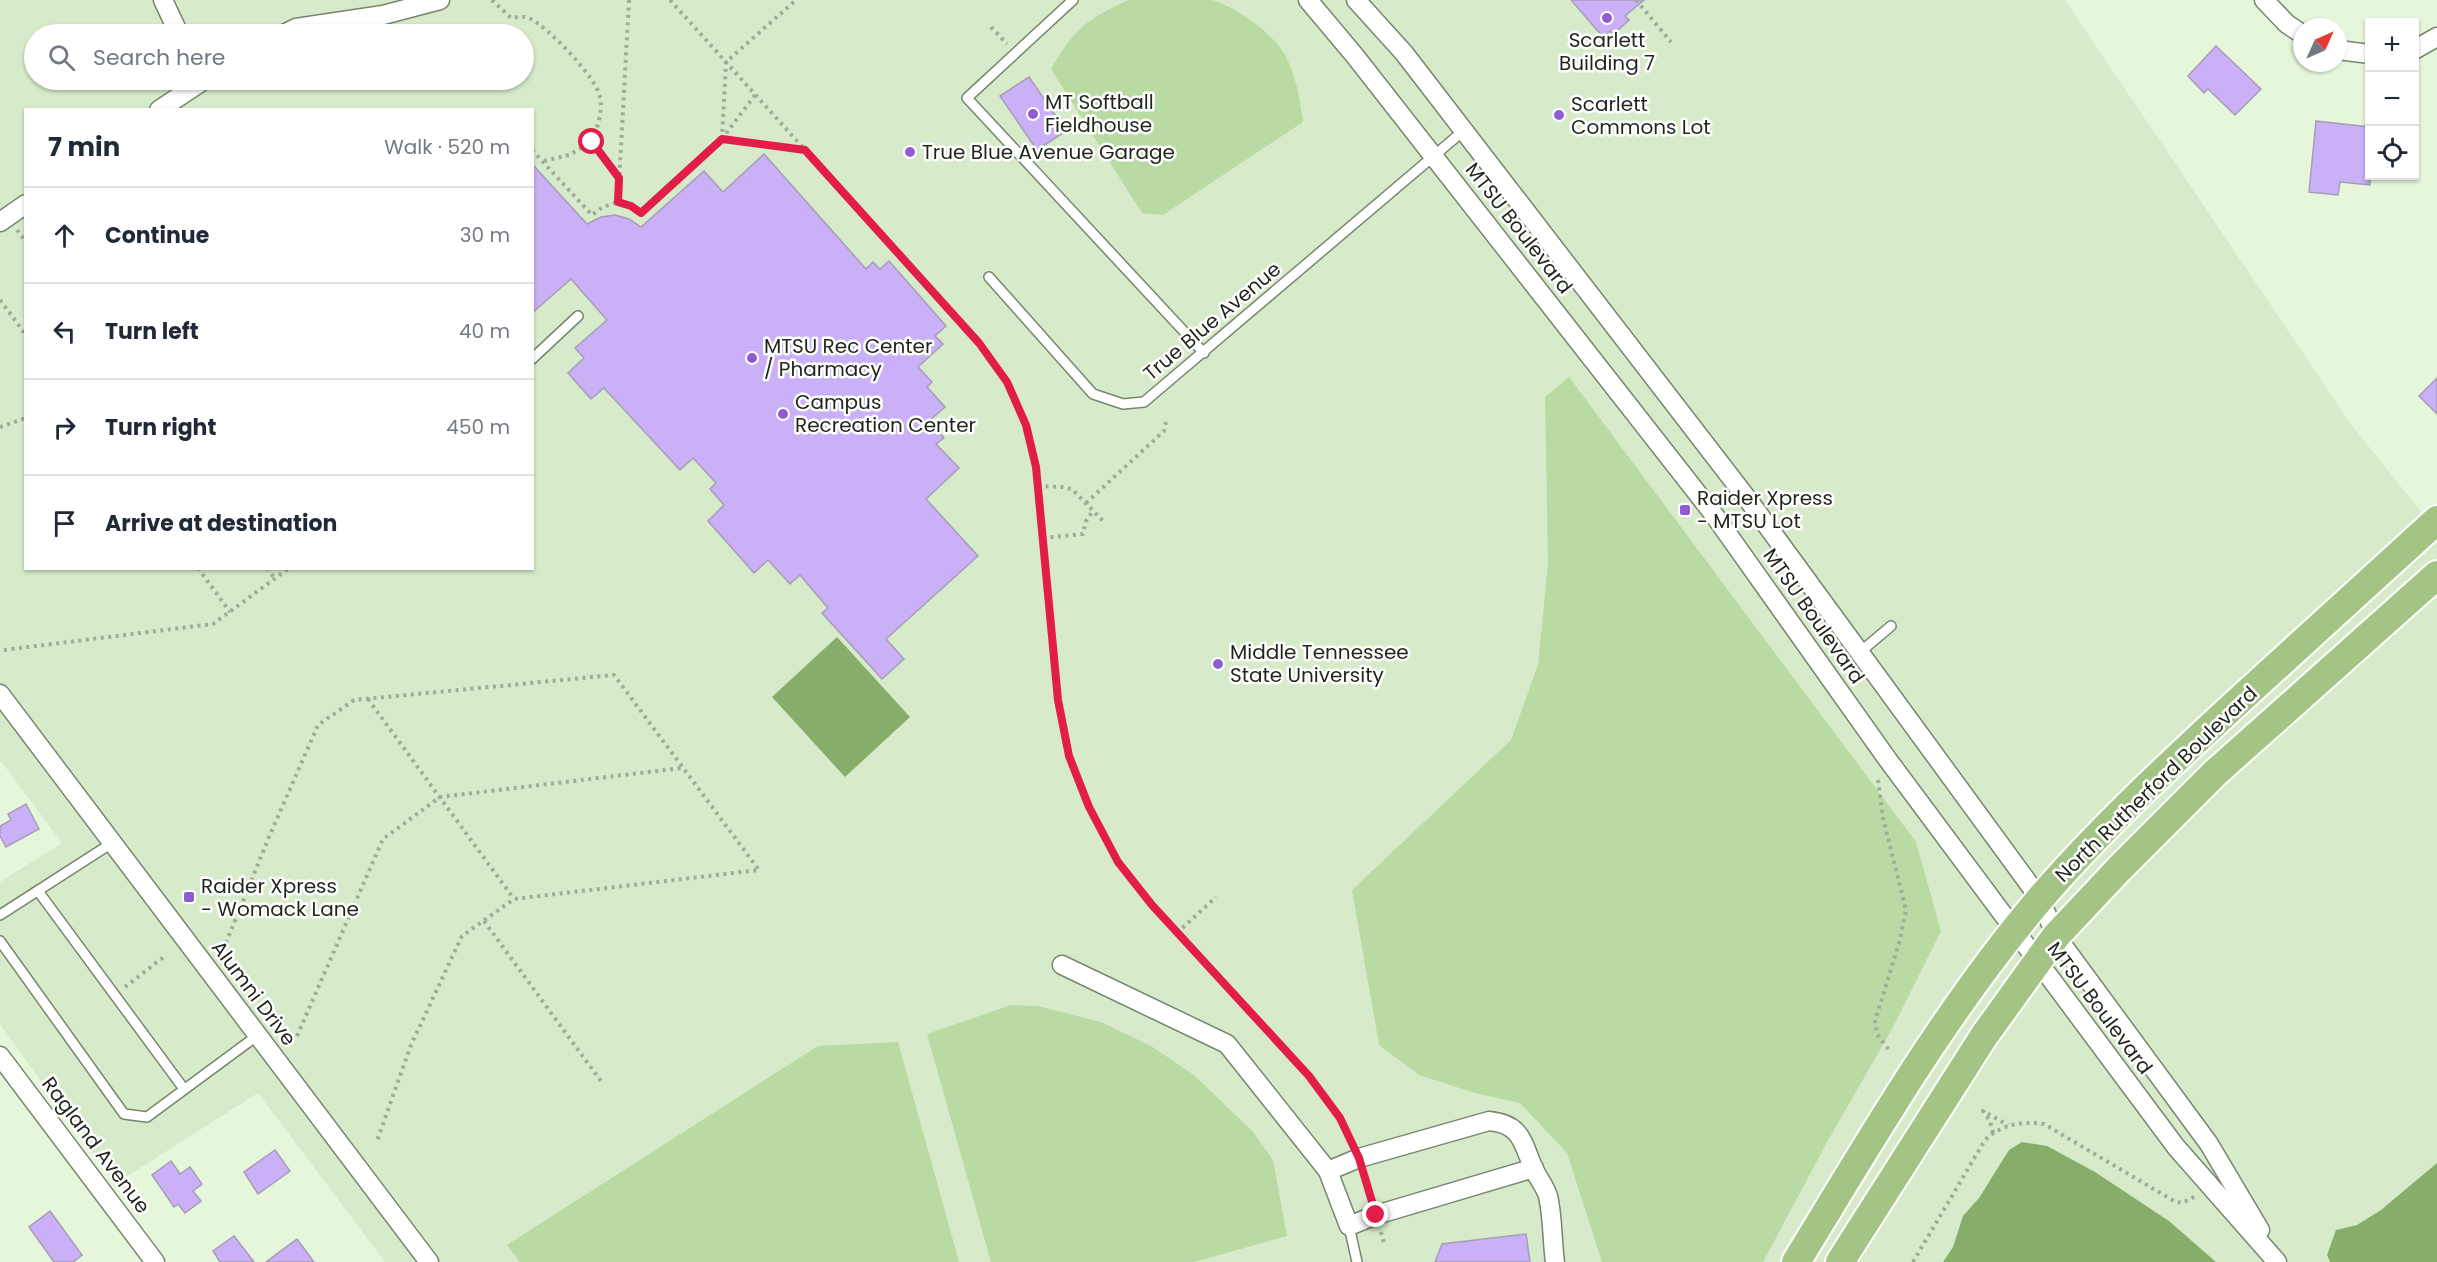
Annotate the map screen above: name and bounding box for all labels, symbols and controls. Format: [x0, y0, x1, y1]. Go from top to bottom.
marker: Scarlett Building 7 [1600, 11, 1614, 25]
north arrow [2293, 18, 2347, 72]
map controls [2365, 18, 2419, 180]
button: + [2365, 18, 2419, 72]
search box [24, 24, 534, 90]
place label: Scarlett Building 7 [1559, 26, 1655, 77]
icon: search [45, 41, 78, 74]
text: Search here [93, 42, 226, 73]
button: − [2365, 72, 2419, 126]
place label: MT Softball Fieldhouse [1045, 88, 1154, 139]
place label: Scarlett Commons Lot [1571, 90, 1711, 141]
marker: MT Softball Fieldhouse [1026, 107, 1040, 121]
marker: Scarlett Commons Lot [1552, 108, 1566, 122]
button: locate [2365, 126, 2419, 180]
route start [578, 128, 604, 154]
text: 7 min [48, 129, 120, 165]
text: Walk · 520 m [384, 133, 510, 161]
place label: True Blue Avenue Garage [922, 138, 1175, 166]
marker: True Blue Avenue Garage [903, 145, 917, 159]
street label: MTSU Boulevard [1459, 157, 1579, 299]
icon: ahead [48, 219, 81, 252]
text: Continue [105, 220, 209, 251]
text: 30 m [460, 221, 510, 249]
street label: True Blue Avenue [1137, 255, 1287, 387]
icon: left [48, 315, 81, 348]
text: Turn left [105, 316, 199, 347]
text: 40 m [459, 317, 510, 345]
place label: MTSU Rec Center / Pharmacy [764, 332, 932, 383]
marker: MTSU Rec Center / Pharmacy [745, 351, 759, 365]
place label: Campus Recreation Center [795, 388, 976, 439]
marker: Campus Recreation Center [776, 407, 790, 421]
icon: right [48, 411, 81, 444]
text: Turn right [105, 412, 216, 443]
text: 450 m [446, 413, 510, 441]
place label: Raider Xpress - MTSU Lot [1697, 484, 1833, 535]
marker: Raider Xpress - MTSU Lot [1678, 503, 1692, 517]
icon: arrive [48, 507, 81, 540]
text: Arrive at destination [105, 508, 337, 539]
street label: MTSU Boulevard [1757, 543, 1871, 689]
place label: Middle Tennessee State University [1230, 638, 1409, 689]
marker: Middle Tennessee State University [1211, 657, 1225, 671]
street label: North Rutherford Boulevard [2049, 680, 2263, 888]
place label: Raider Xpress - Womack Lane [201, 872, 359, 923]
marker: Raider Xpress - Womack Lane [182, 890, 196, 904]
street label: Alumni Drive [205, 935, 303, 1051]
street label: MTSU Boulevard [2041, 936, 2159, 1080]
street label: Ragland Avenue [35, 1071, 157, 1219]
route end [1362, 1201, 1388, 1227]

